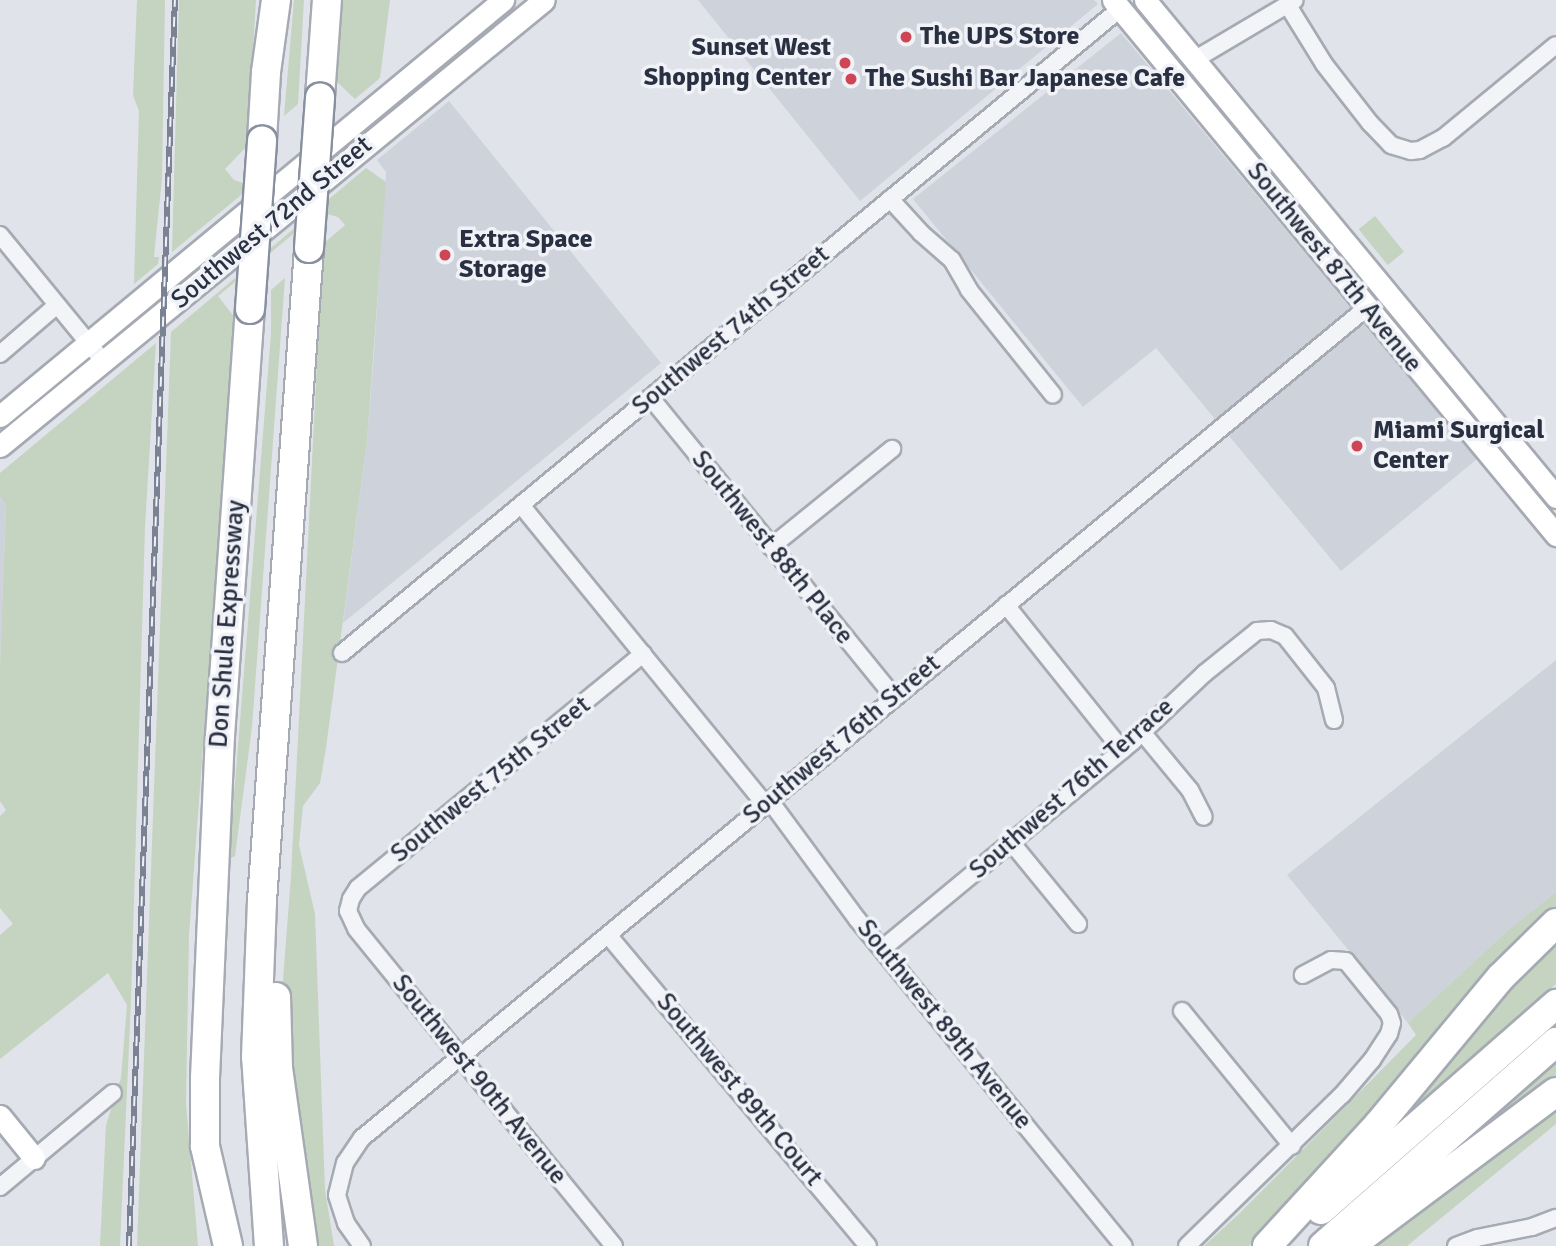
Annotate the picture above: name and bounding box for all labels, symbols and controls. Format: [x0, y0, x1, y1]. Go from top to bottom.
place label: The UPS Store [920, 21, 1079, 53]
marker: The UPS Store [898, 29, 914, 45]
place label: Sunset West Shopping Center [644, 32, 831, 94]
marker: Sunset West Shopping Center [837, 55, 853, 71]
place label: The Sushi Bar Japanese Cafe [865, 63, 1185, 95]
marker: The Sushi Bar Japanese Cafe [843, 71, 859, 87]
street label: Southwest 72nd Street [165, 130, 379, 316]
street label: Southwest 87th Avenue [1240, 157, 1428, 379]
place label: Extra Space Storage [459, 224, 593, 286]
street label: Southwest 74th Street [626, 240, 836, 422]
marker: Extra Space Storage [437, 247, 453, 263]
place label: Miami Surgical Center [1373, 415, 1545, 476]
marker: Miami Surgical Center [1347, 436, 1367, 456]
street label: Southwest 88th Place [684, 445, 860, 651]
street label: Don Shula Expressway [204, 499, 252, 749]
street label: Southwest 76th Street [737, 649, 947, 831]
street label: Southwest 75th Street [385, 690, 597, 870]
street label: Southwest 76th Terrace [963, 692, 1181, 886]
street label: Southwest 89th Avenue [850, 914, 1038, 1136]
street label: Southwest 90th Avenue [385, 969, 573, 1191]
street label: Southwest 89th Court [649, 987, 829, 1193]

